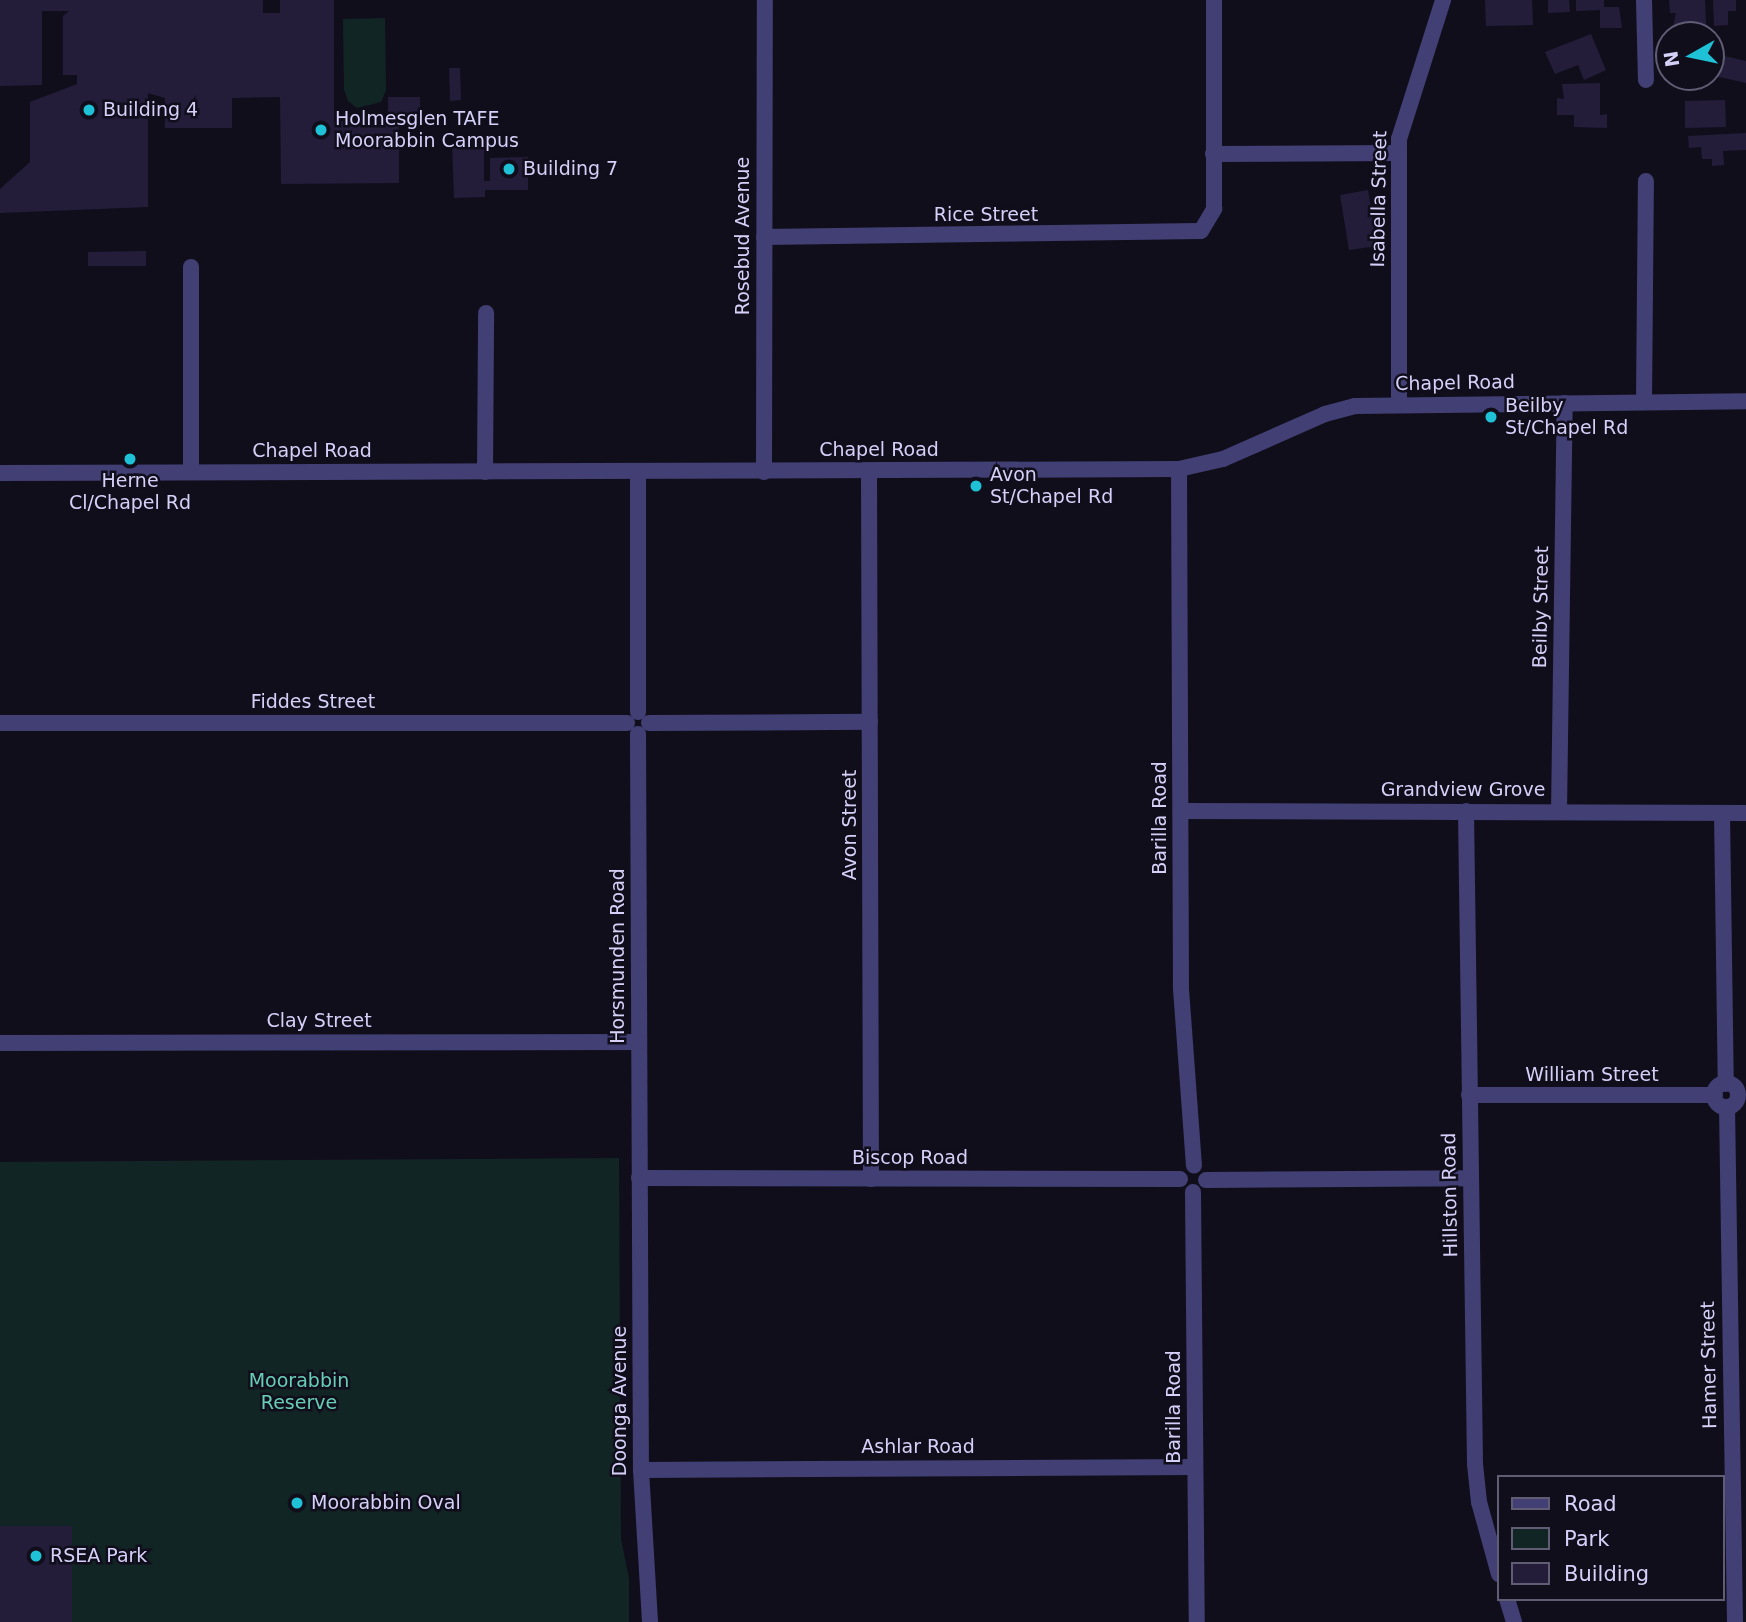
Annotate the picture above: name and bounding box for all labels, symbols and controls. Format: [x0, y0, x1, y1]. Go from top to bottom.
north arrow [1655, 21, 1725, 91]
text: N [1659, 49, 1683, 69]
place label: Building 4 [103, 99, 198, 121]
marker: Building 4 [81, 102, 97, 118]
place label: Holmesglen TAFE Moorabbin Campus [335, 108, 519, 152]
marker: Holmesglen TAFE Moorabbin Campus [313, 122, 329, 138]
street label: Isabella Street [1366, 130, 1392, 268]
street label: Rosebud Avenue [732, 157, 754, 315]
place label: Building 7 [523, 158, 618, 180]
marker: Building 7 [501, 161, 517, 177]
street label: Rice Street [934, 204, 1038, 226]
street label: Chapel Road [1395, 371, 1515, 395]
place label: Beilby St/Chapel Rd [1505, 395, 1628, 439]
marker: Beilby St/Chapel Rd [1483, 409, 1499, 425]
street label: Chapel Road [819, 439, 939, 461]
street label: Chapel Road [252, 440, 372, 462]
marker: Herne Cl/Chapel Rd [122, 451, 138, 467]
place label: Avon St/Chapel Rd [990, 464, 1113, 508]
place label: Herne Cl/Chapel Rd [69, 470, 191, 514]
marker: Avon St/Chapel Rd [968, 478, 984, 494]
street label: Beilby Street [1529, 546, 1553, 668]
street label: Fiddes Street [251, 691, 375, 713]
street label: Barilla Road [1149, 761, 1171, 875]
street label: Avon Street [839, 770, 861, 880]
street label: Grandview Grove [1381, 779, 1545, 801]
street label: Horsmunden Road [607, 868, 629, 1044]
street label: Clay Street [266, 1010, 372, 1032]
street label: William Street [1525, 1064, 1659, 1086]
street label: Hillston Road [1438, 1132, 1462, 1258]
street label: Biscop Road [852, 1147, 968, 1169]
street label: Hamer Street [1696, 1301, 1722, 1429]
street label: Doonga Avenue [609, 1326, 631, 1476]
street label: Barilla Road [1163, 1350, 1185, 1464]
park label: Moorabbin Reserve [249, 1370, 349, 1414]
street label: Ashlar Road [861, 1436, 975, 1458]
legend [1498, 1475, 1725, 1601]
place label: Moorabbin Oval [311, 1492, 461, 1514]
text: Road [1564, 1492, 1617, 1516]
marker: Moorabbin Oval [289, 1495, 305, 1511]
text: Park [1564, 1527, 1609, 1551]
place label: RSEA Park [50, 1545, 147, 1567]
marker: RSEA Park [28, 1548, 44, 1564]
text: Building [1564, 1562, 1649, 1586]

